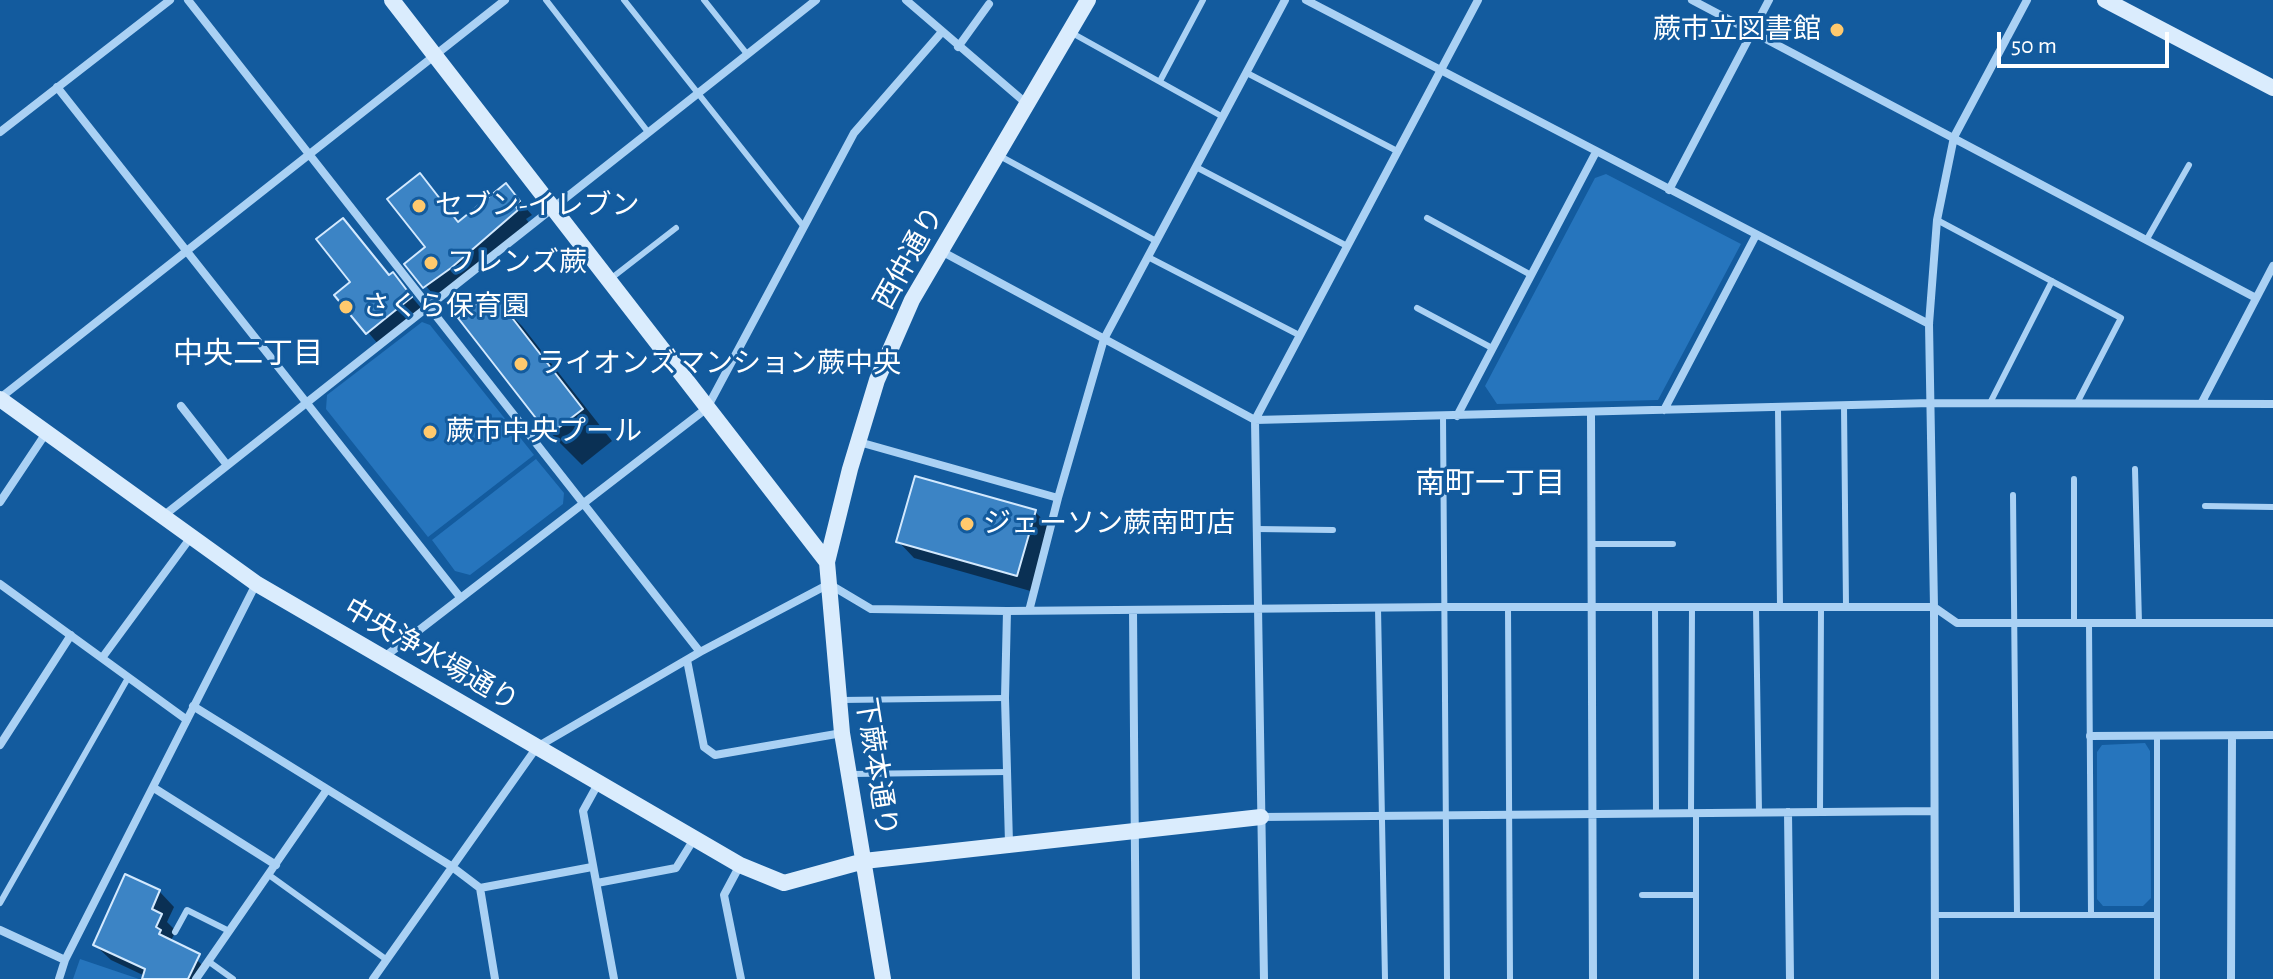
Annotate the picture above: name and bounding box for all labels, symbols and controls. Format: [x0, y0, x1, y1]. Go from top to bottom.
place label: 蕨市立図書館 [1653, 13, 1821, 47]
scale bar [2001, 16, 2173, 66]
marker: 蕨市立図書館 [1828, 21, 1846, 39]
text: 50 m [2011, 34, 2057, 58]
place label: セブン-イレブン [435, 189, 640, 223]
marker: セブン-イレブン [410, 197, 428, 215]
street label: 西仲通り [867, 201, 951, 315]
place label: フレンズ蕨 [447, 246, 587, 280]
marker: フレンズ蕨 [422, 254, 440, 272]
place label: さくら保育園 [362, 290, 530, 324]
marker: さくら保育園 [337, 298, 355, 316]
district label: 中央二丁目 [173, 336, 323, 372]
place label: ライオンズマンション蕨中央 [537, 347, 901, 381]
marker: ライオンズマンション蕨中央 [512, 355, 530, 373]
place label: 蕨市中央プール [446, 415, 642, 449]
marker: 蕨市中央プール [421, 423, 439, 441]
district label: 南町一丁目 [1415, 466, 1565, 502]
place label: ジェーソン蕨南町店 [983, 507, 1235, 541]
marker: ジェーソン蕨南町店 [958, 515, 976, 533]
street label: 中央浄水場通り [338, 591, 524, 719]
street label: 下蕨本通り [848, 695, 904, 839]

